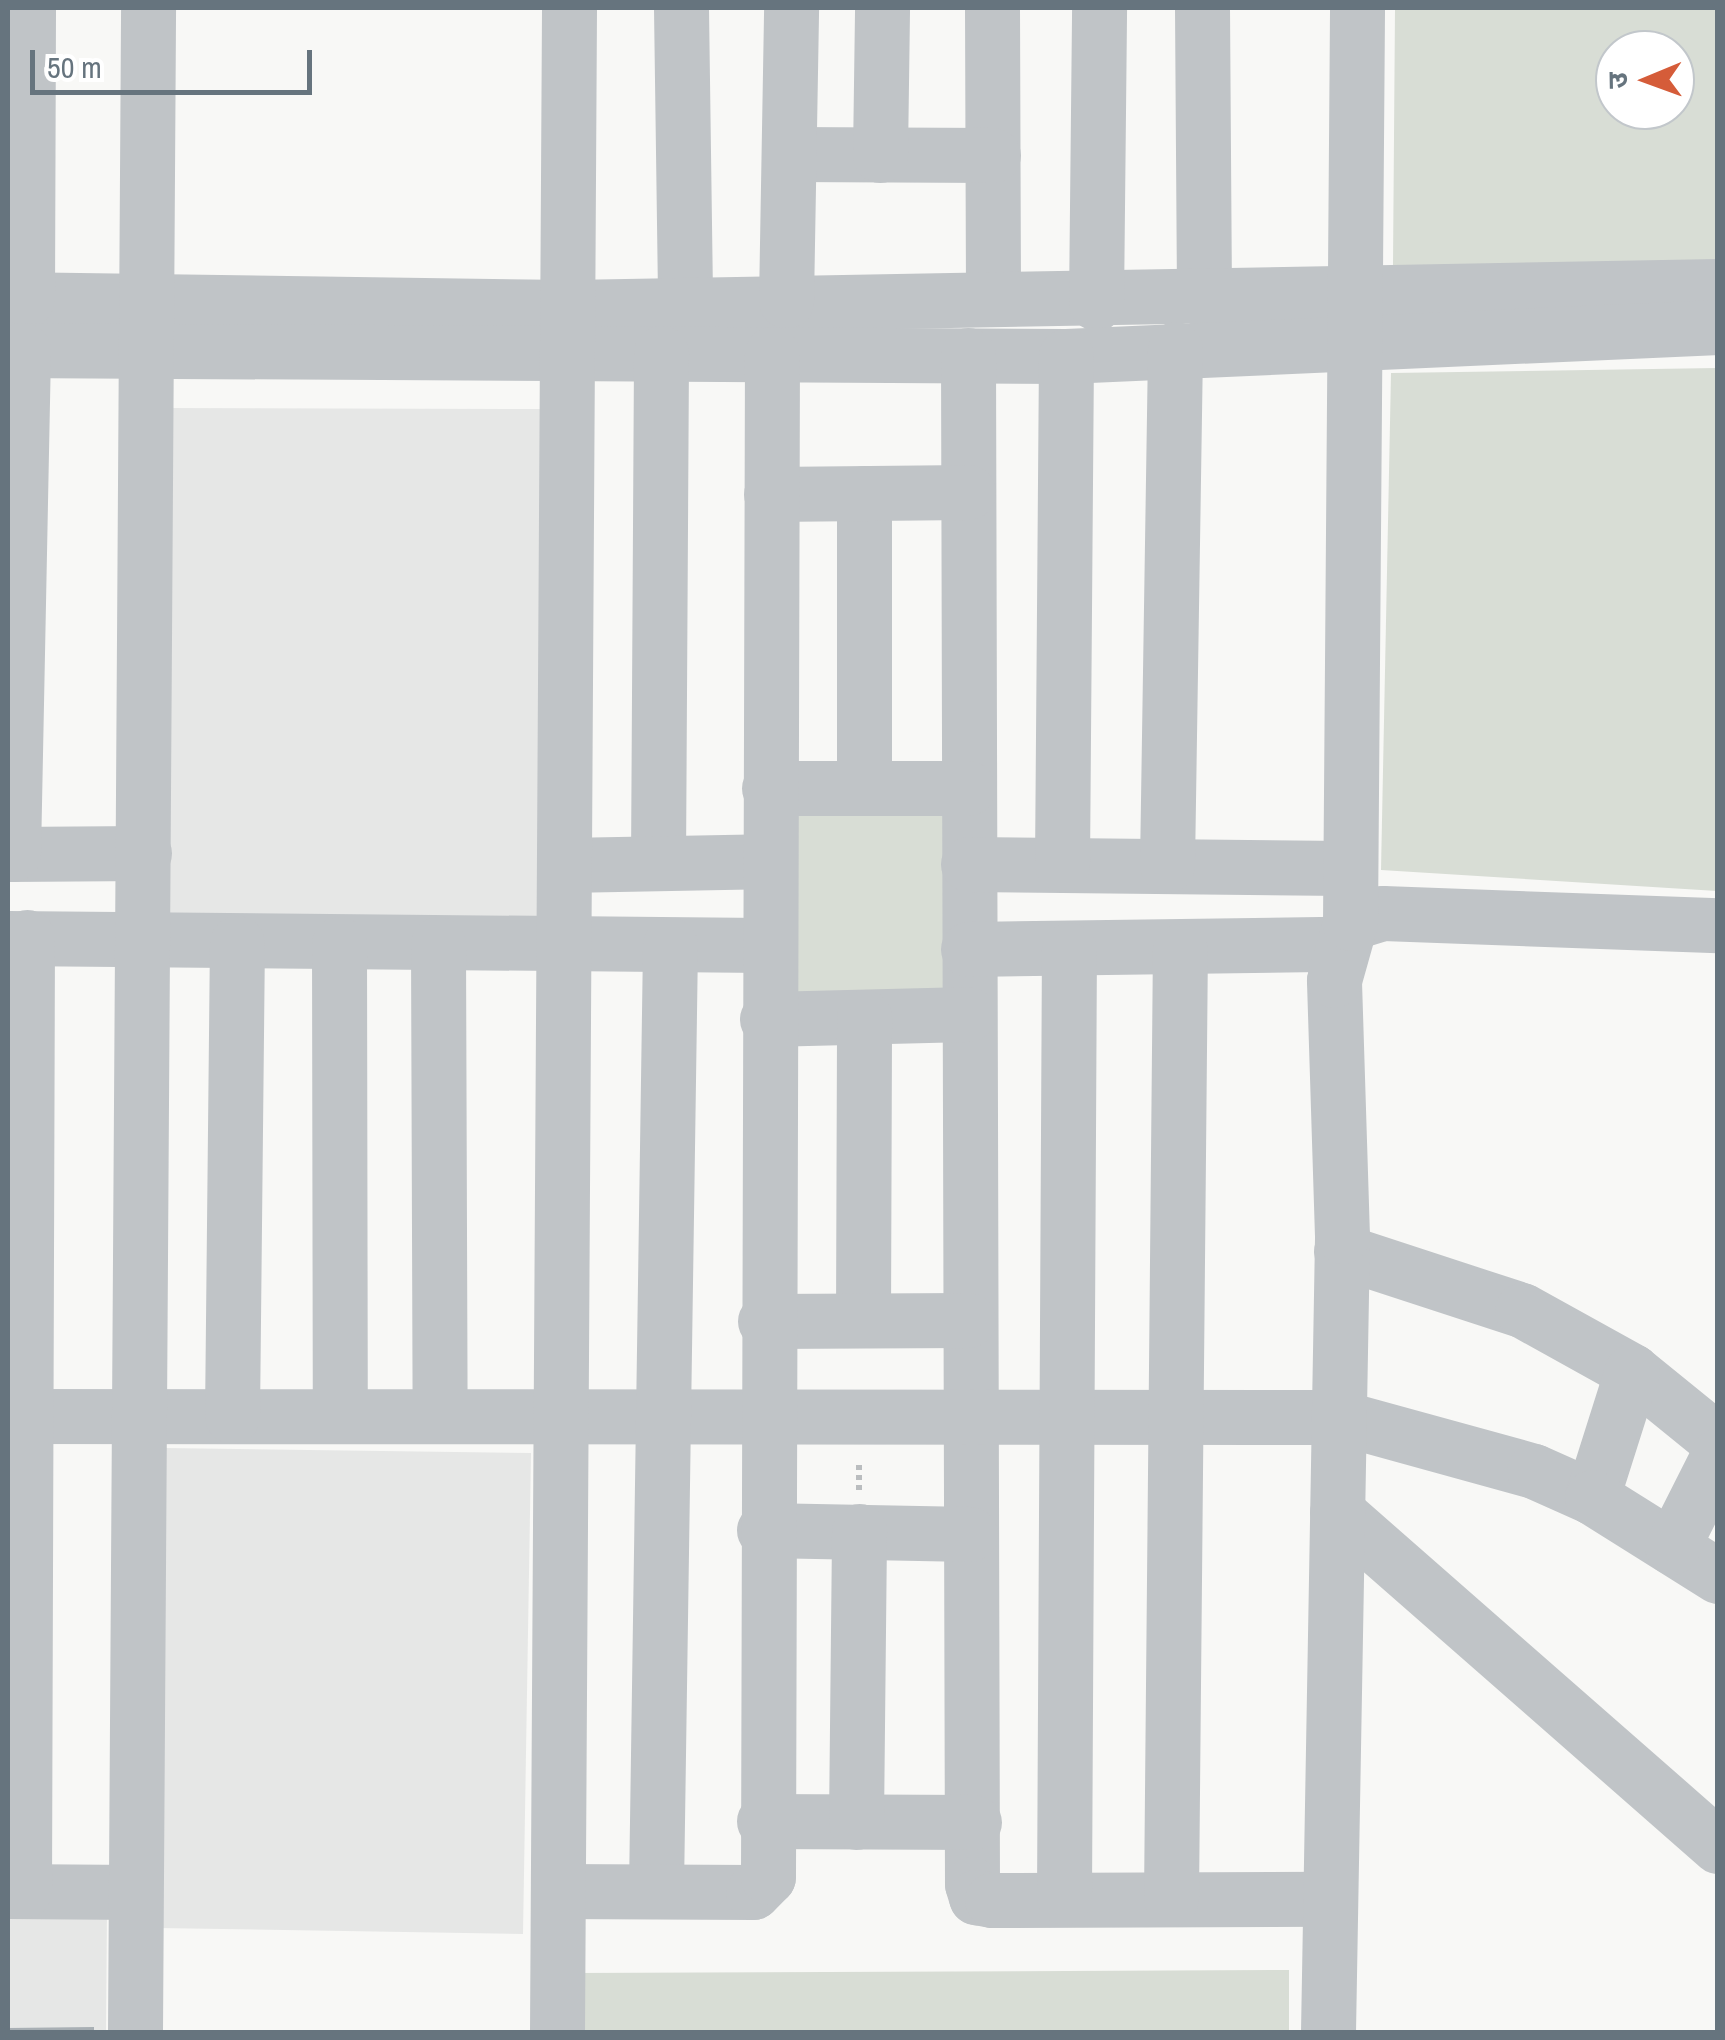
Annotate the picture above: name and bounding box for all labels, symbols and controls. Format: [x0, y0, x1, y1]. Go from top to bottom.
scale bar [35, 30, 318, 92]
north arrow [1595, 30, 1695, 130]
text: 50 m [47, 47, 102, 87]
text: उ [1598, 72, 1636, 89]

